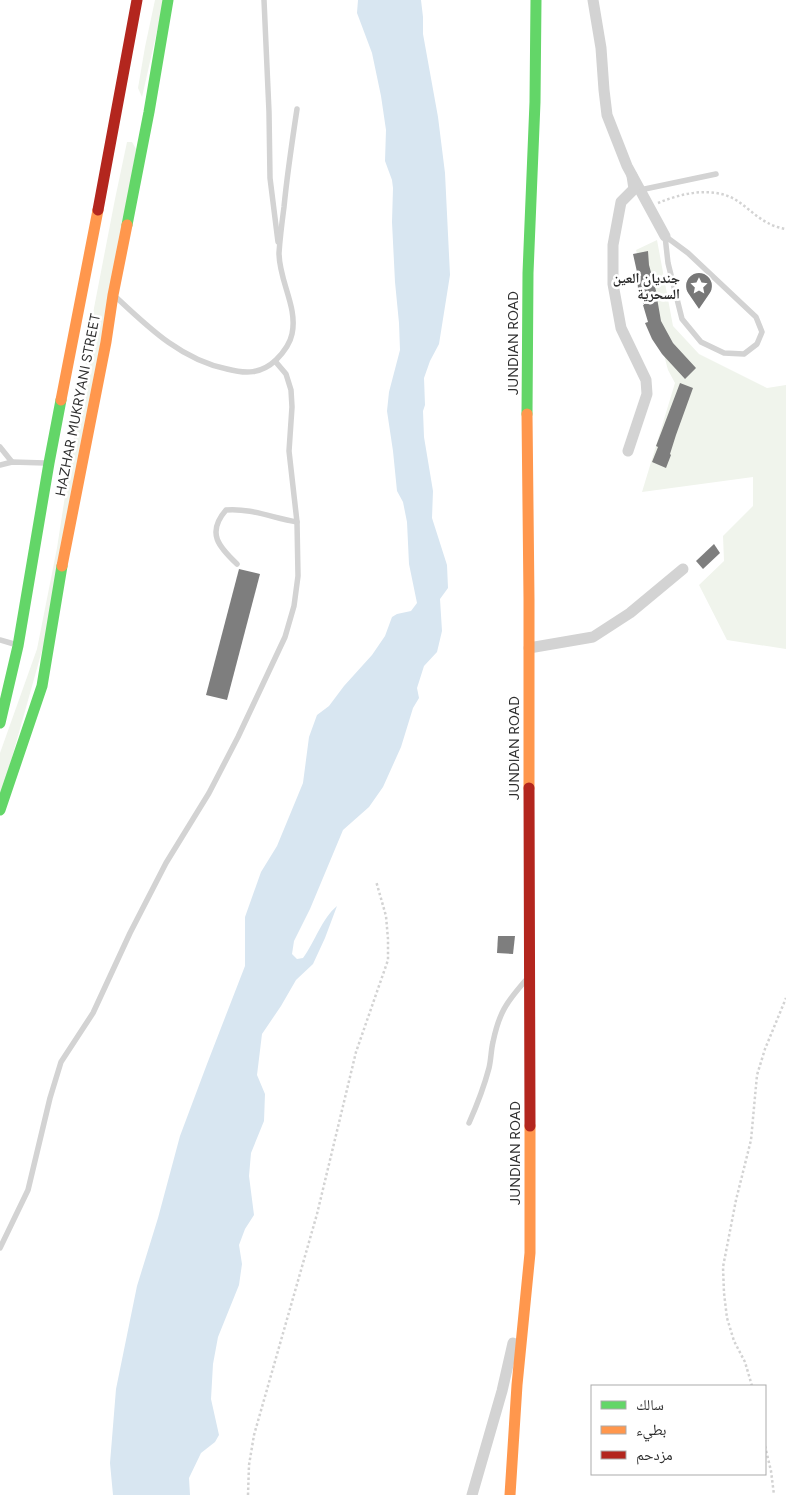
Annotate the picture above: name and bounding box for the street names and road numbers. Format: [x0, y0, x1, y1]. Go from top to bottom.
street label: JUNDIAN ROAD [505, 291, 522, 395]
street label: HAZHAR MUKRYANI STREET [52, 312, 104, 498]
street label: JUNDIAN ROAD [506, 696, 523, 800]
street label: JUNDIAN ROAD [507, 1101, 524, 1205]

